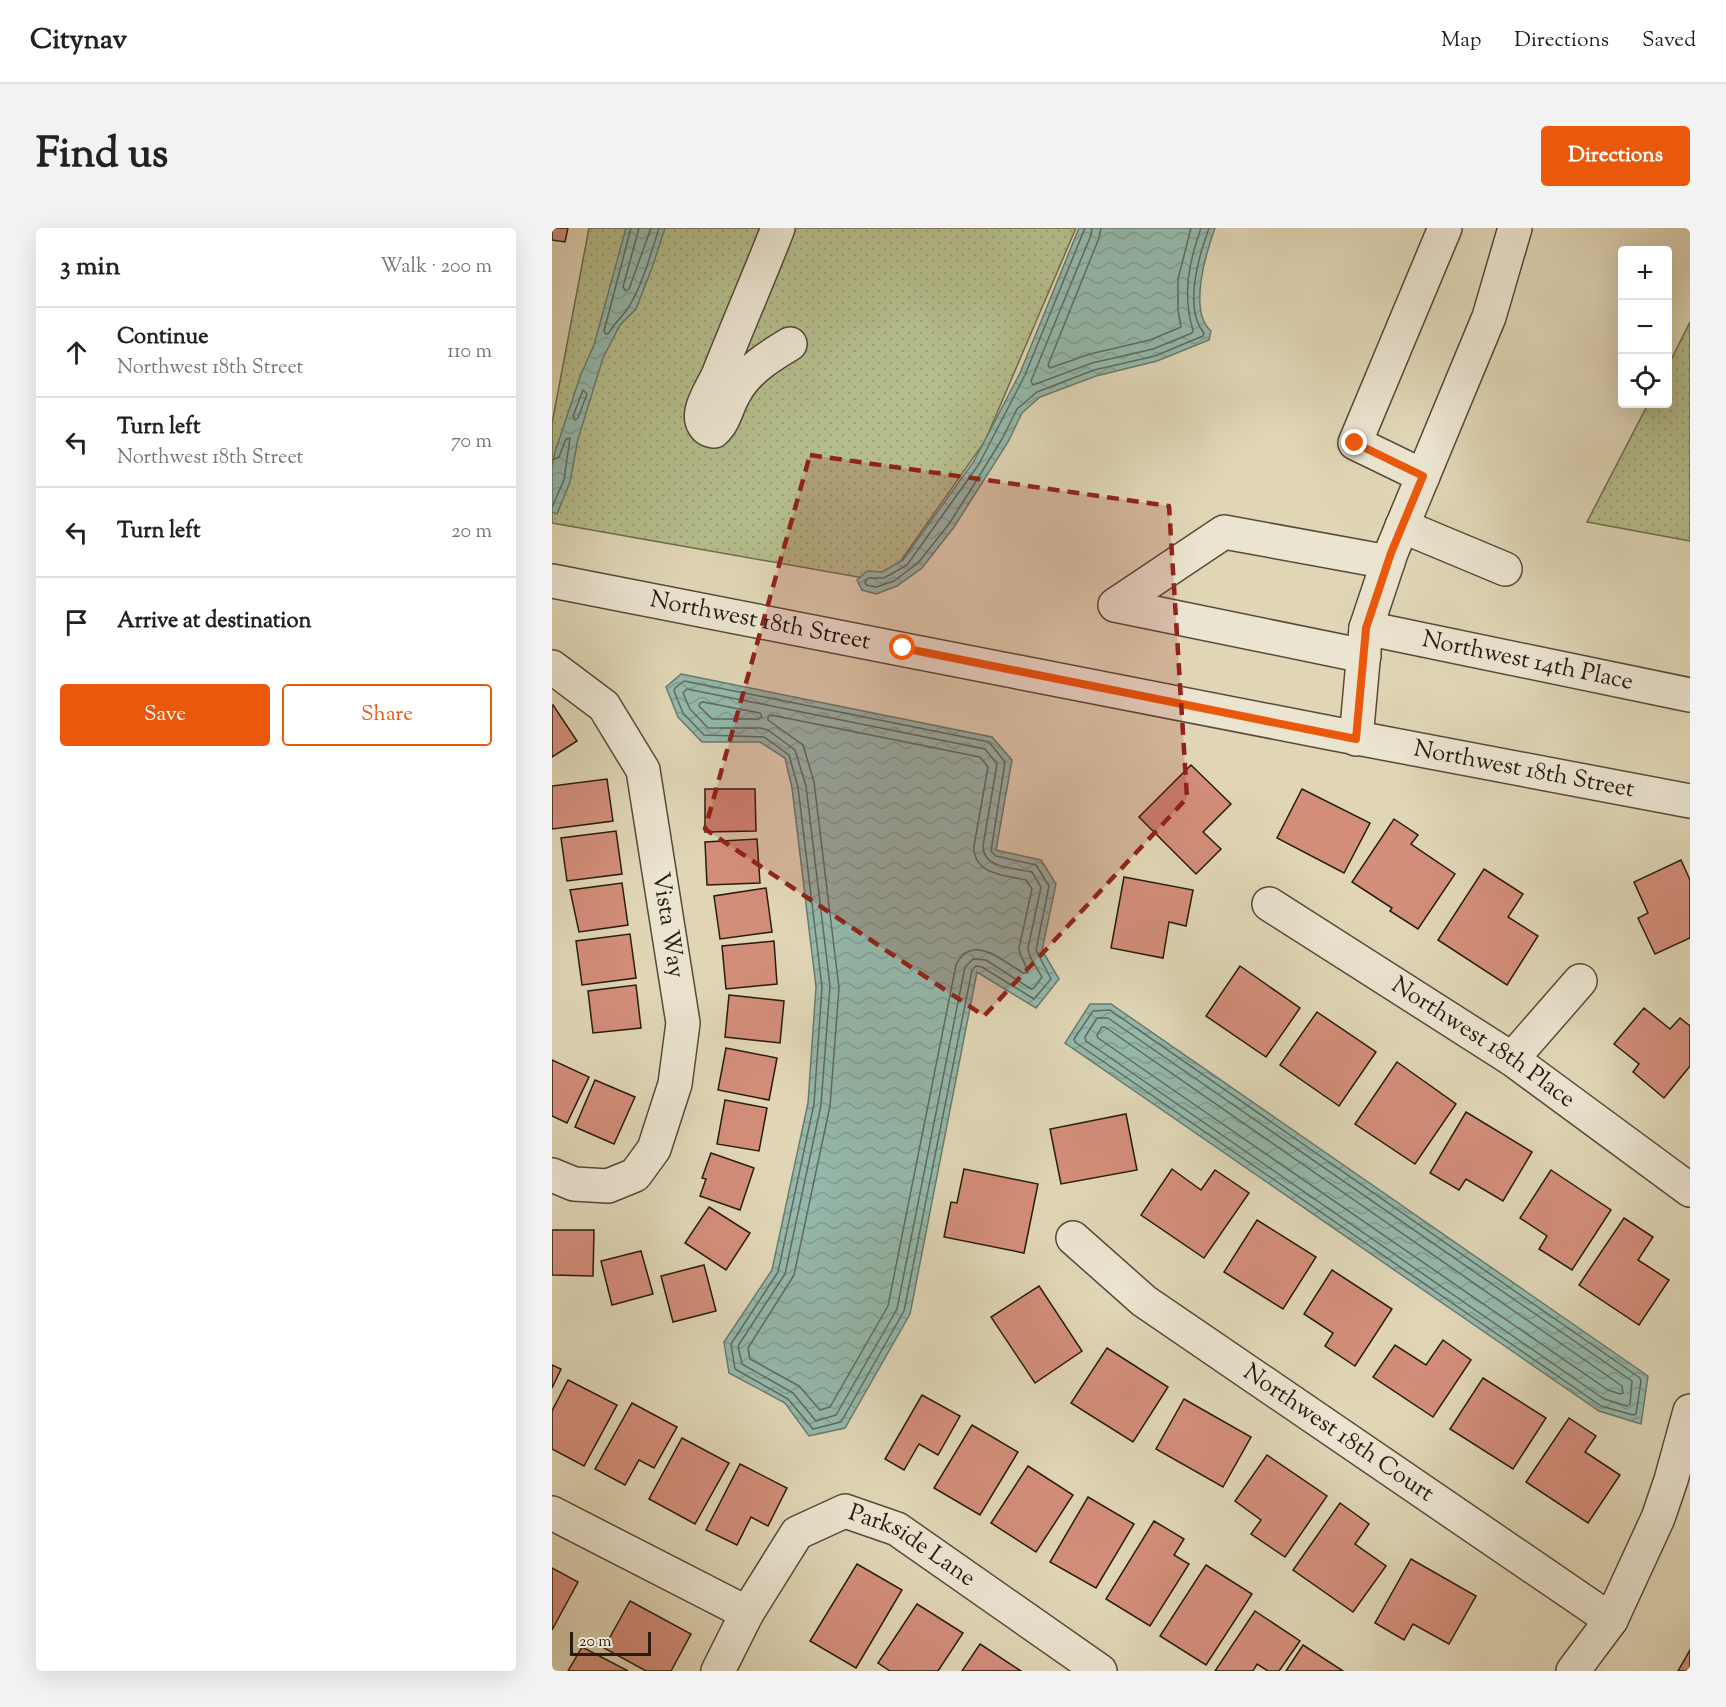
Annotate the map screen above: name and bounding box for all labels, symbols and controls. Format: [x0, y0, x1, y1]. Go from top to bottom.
text: Citynav [30, 21, 127, 61]
text: Map [1441, 26, 1481, 56]
text: Directions [1514, 26, 1609, 56]
text: Saved [1642, 26, 1696, 56]
text: Find us [36, 126, 168, 186]
button: Directions [1541, 126, 1690, 186]
map controls [1618, 246, 1672, 408]
button: + [1618, 246, 1672, 300]
text: 3 min [60, 249, 120, 286]
text: Walk · 200 m [380, 253, 492, 282]
button: − [1618, 300, 1672, 354]
text: Continue [117, 322, 208, 354]
icon: ahead [60, 336, 93, 369]
text: 110 m [447, 338, 492, 367]
text: Northwest 18th Street [117, 354, 303, 383]
button: locate [1618, 354, 1672, 408]
text: Turn left [117, 412, 200, 444]
icon: left [60, 426, 93, 459]
text: 70 m [451, 428, 492, 457]
route end [1341, 429, 1367, 455]
text: Northwest 18th Street [117, 444, 303, 473]
icon: left [60, 516, 93, 549]
text: Turn left [117, 516, 200, 548]
text: 20 m [451, 518, 492, 547]
street label: Northwest 18th Street [647, 583, 873, 660]
icon: arrive [60, 606, 93, 639]
text: Arrive at destination [117, 606, 312, 638]
street label: Northwest 14th Place [1419, 623, 1636, 700]
route start [889, 634, 915, 660]
button: Save [60, 684, 270, 746]
button: Share [282, 684, 492, 746]
street label: Northwest 18th Street [1411, 732, 1637, 807]
street label: Vista Way [642, 870, 693, 980]
street label: Northwest 18th Place [1384, 969, 1582, 1117]
street label: Northwest 18th Court [1236, 1356, 1441, 1511]
street label: Parkside Lane [844, 1496, 982, 1596]
scale bar [570, 1629, 651, 1656]
text: 20 m [579, 1631, 612, 1654]

